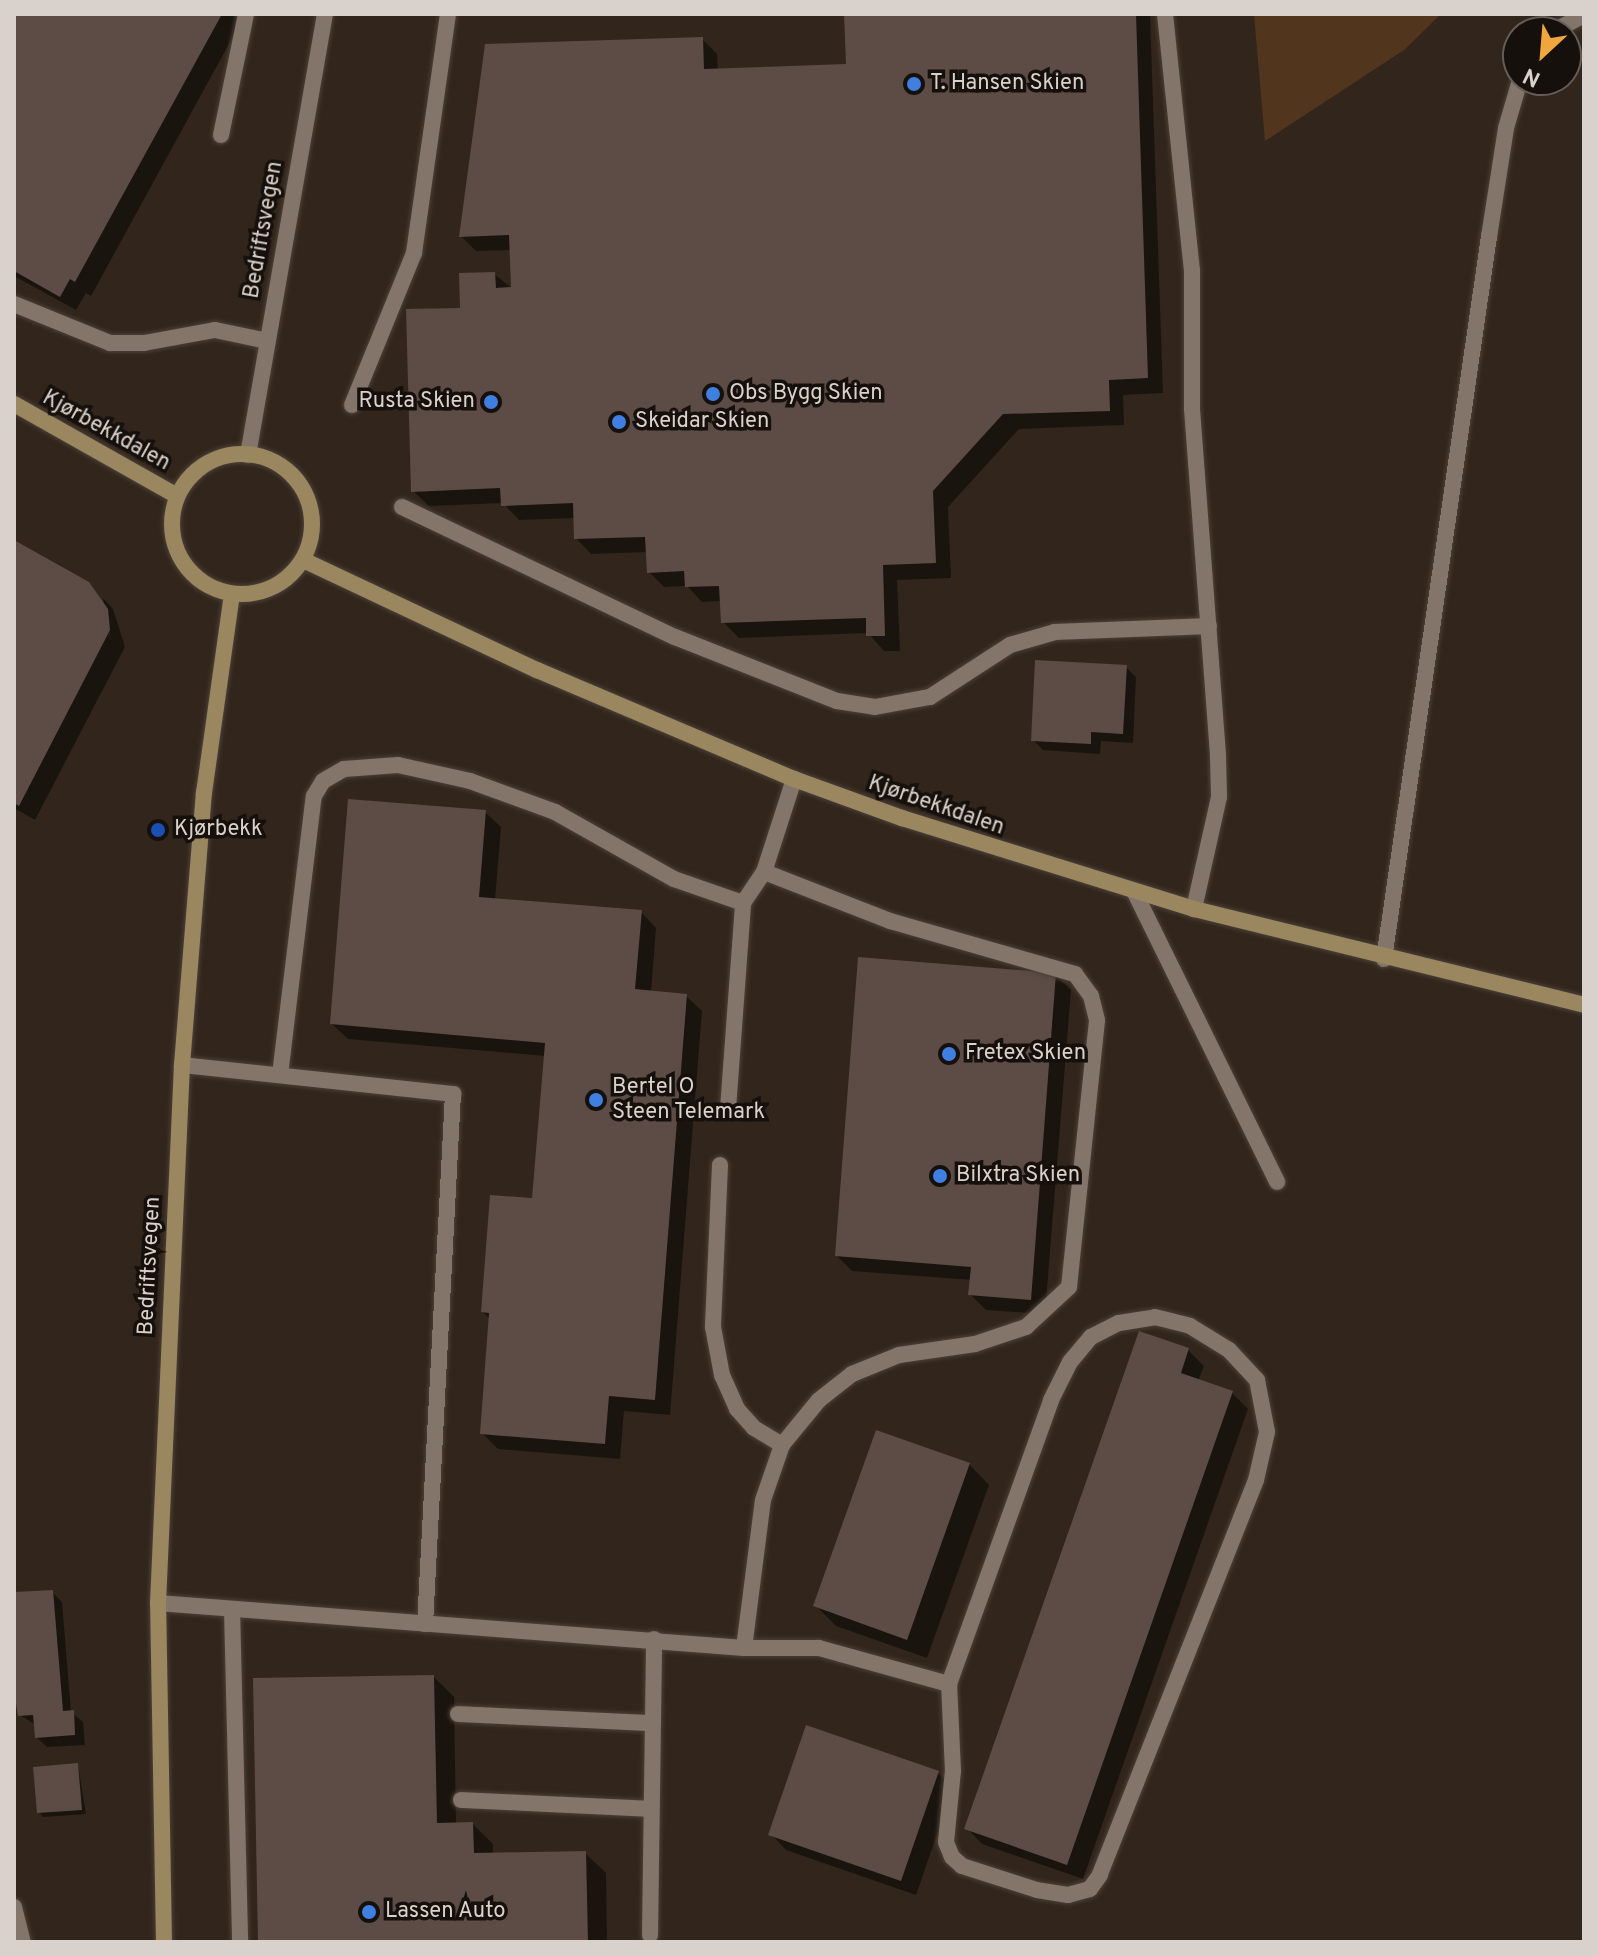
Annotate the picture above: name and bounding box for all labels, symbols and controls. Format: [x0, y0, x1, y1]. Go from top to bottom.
north arrow [1502, 16, 1582, 96]
text: N [1519, 61, 1545, 92]
place label: T. Hansen Skien [930, 71, 1084, 97]
marker: T. Hansen Skien [905, 75, 923, 93]
street label: Bedriftsvegen [239, 159, 289, 301]
place label: Obs Bygg Skien [729, 381, 883, 407]
street label: Kjørbekkdalen [37, 385, 175, 477]
marker: Obs Bygg Skien [704, 385, 722, 403]
place label: Rusta Skien [358, 389, 475, 415]
marker: Rusta Skien [482, 393, 500, 411]
place label: Skeidar Skien [635, 409, 769, 435]
marker: Skeidar Skien [610, 413, 628, 431]
street label: Kjørbekkdalen [865, 770, 1007, 842]
place label: Kjørbekk [174, 817, 263, 843]
marker: Kjørbekk [149, 821, 167, 839]
place label: Fretex Skien [965, 1041, 1086, 1067]
marker: Fretex Skien [940, 1045, 958, 1063]
place label: Bertel O Steen Telemark [612, 1074, 766, 1126]
marker: Bertel O Steen Telemark [587, 1091, 605, 1109]
place label: Bilxtra Skien [956, 1163, 1080, 1189]
marker: Bilxtra Skien [931, 1167, 949, 1185]
street label: Bedriftsvegen [133, 1196, 167, 1336]
place label: Lassen Auto [385, 1899, 506, 1925]
marker: Lassen Auto [360, 1903, 378, 1921]

